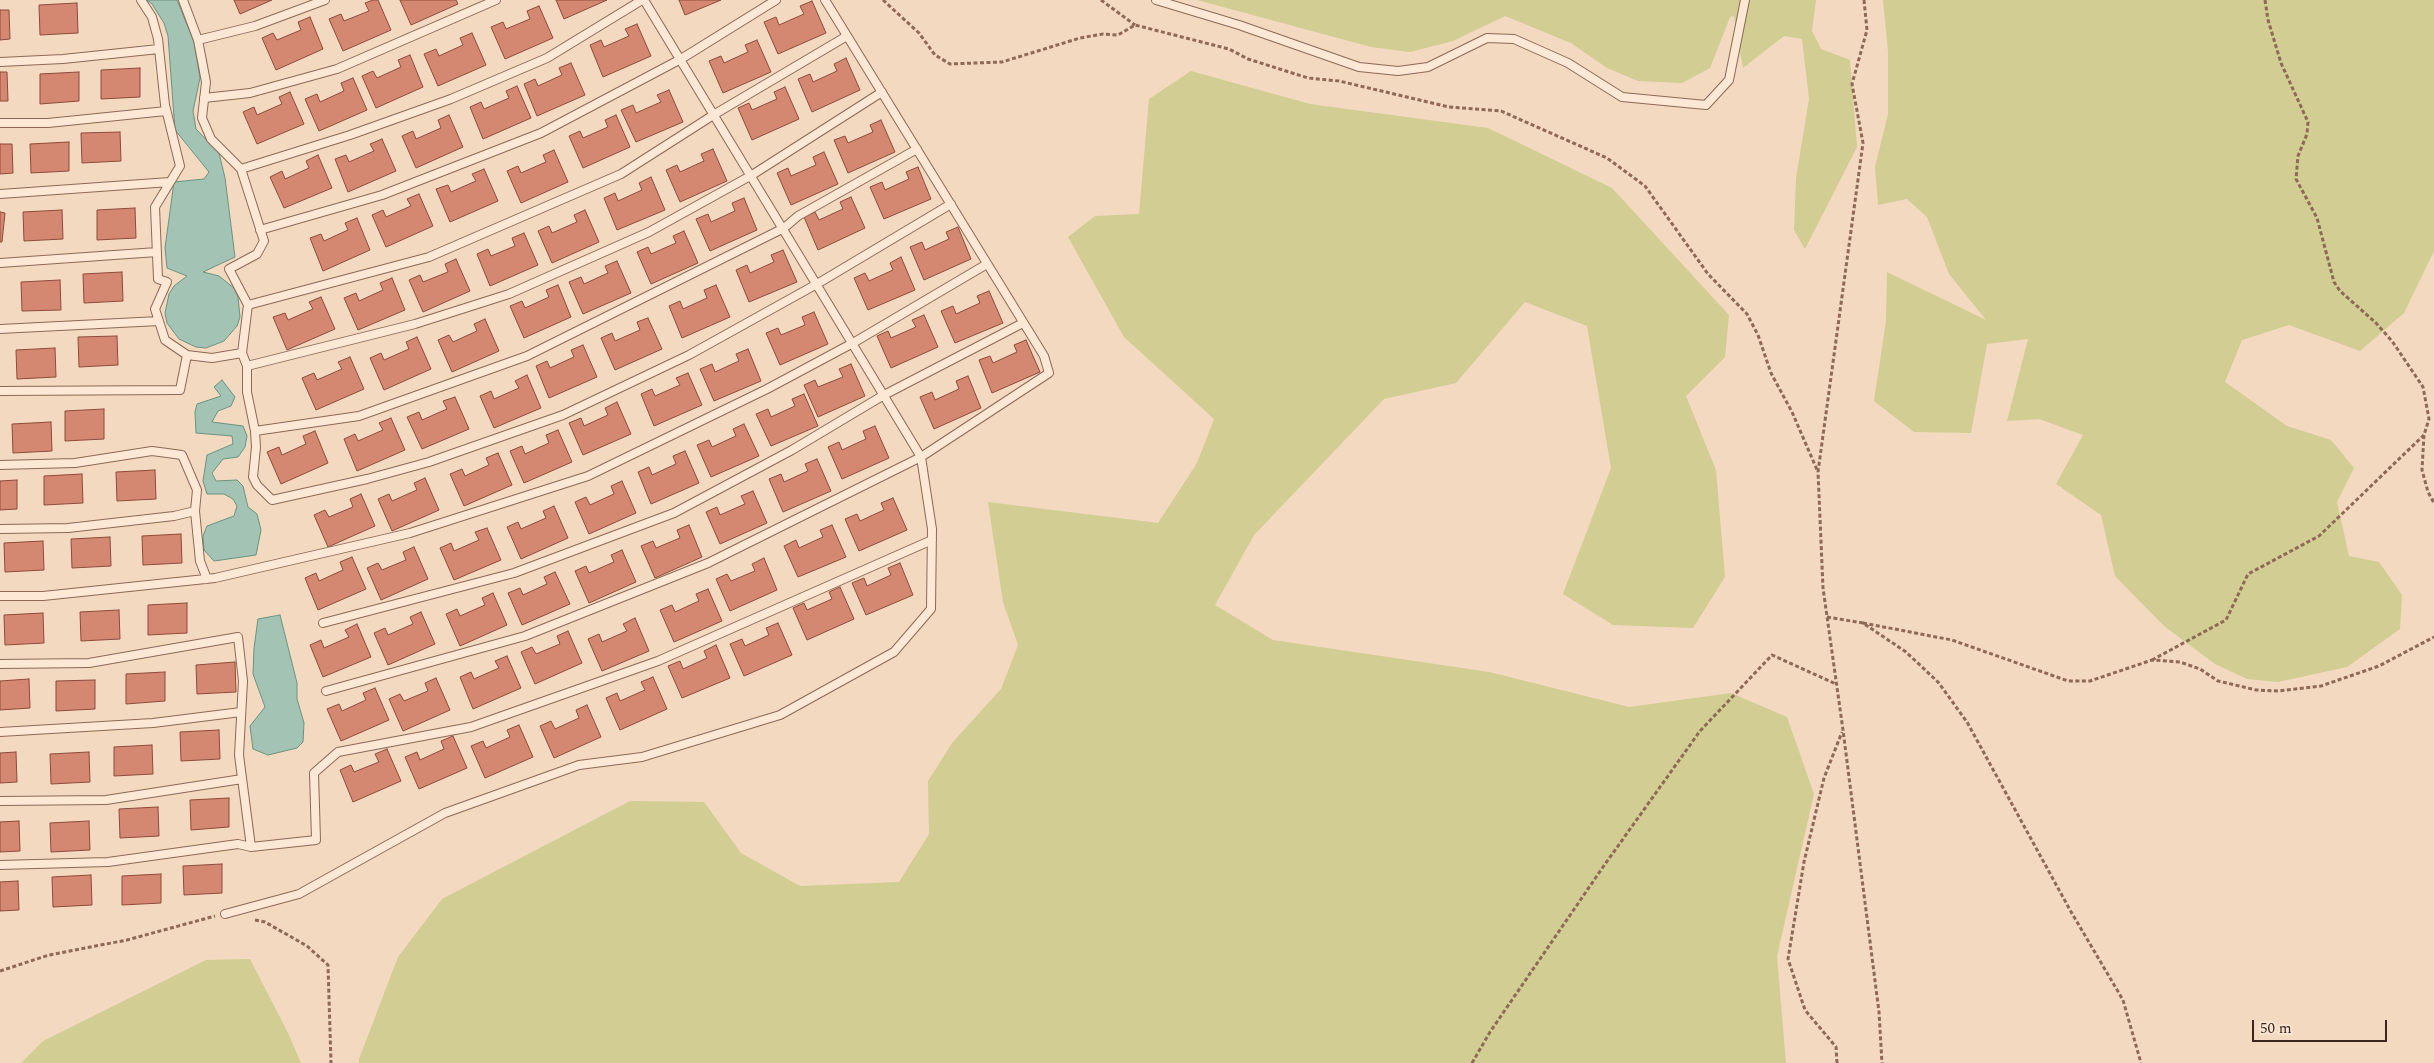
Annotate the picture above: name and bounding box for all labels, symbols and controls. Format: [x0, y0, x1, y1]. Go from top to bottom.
scale bar [2254, 1010, 2389, 1042]
text: 50 m [2260, 1017, 2292, 1040]

